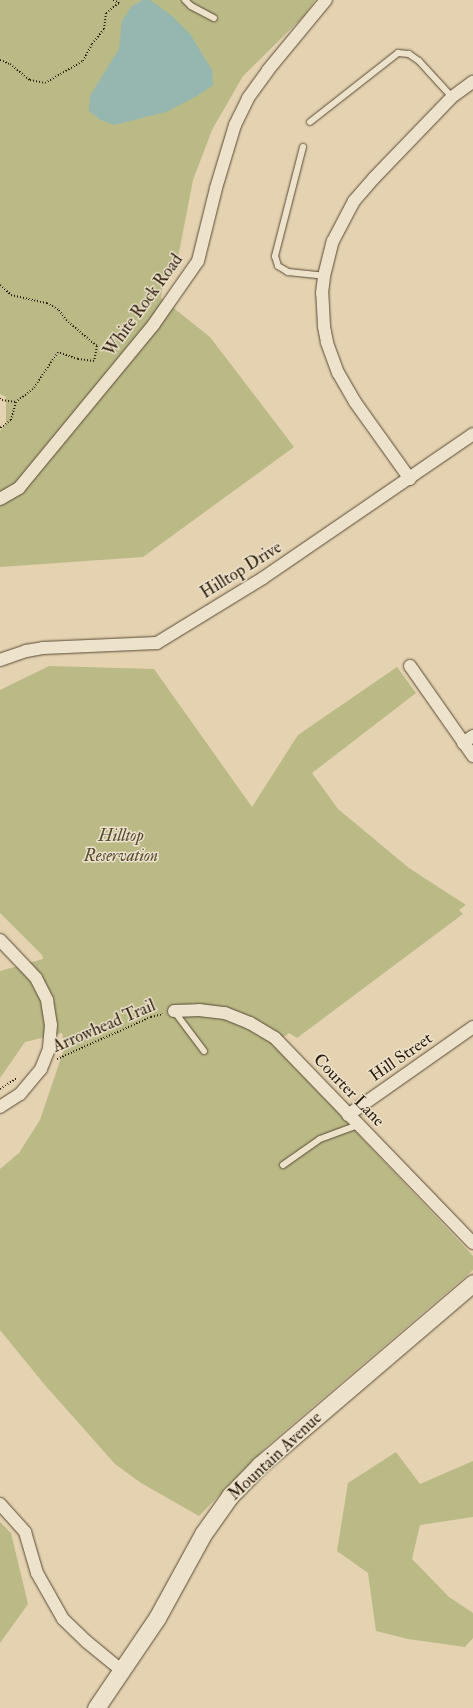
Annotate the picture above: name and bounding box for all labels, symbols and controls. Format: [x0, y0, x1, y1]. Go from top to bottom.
street label: White Rock Road [99, 250, 187, 360]
street label: Hilltop Drive [197, 537, 285, 603]
park label: Hilltop Reservation [84, 826, 158, 866]
street label: Arrowhead Trail [49, 995, 159, 1057]
street label: Hill Street [366, 1028, 436, 1086]
street label: Courter Lane [309, 1049, 389, 1131]
street label: Mountain Avenue [224, 1407, 326, 1505]

